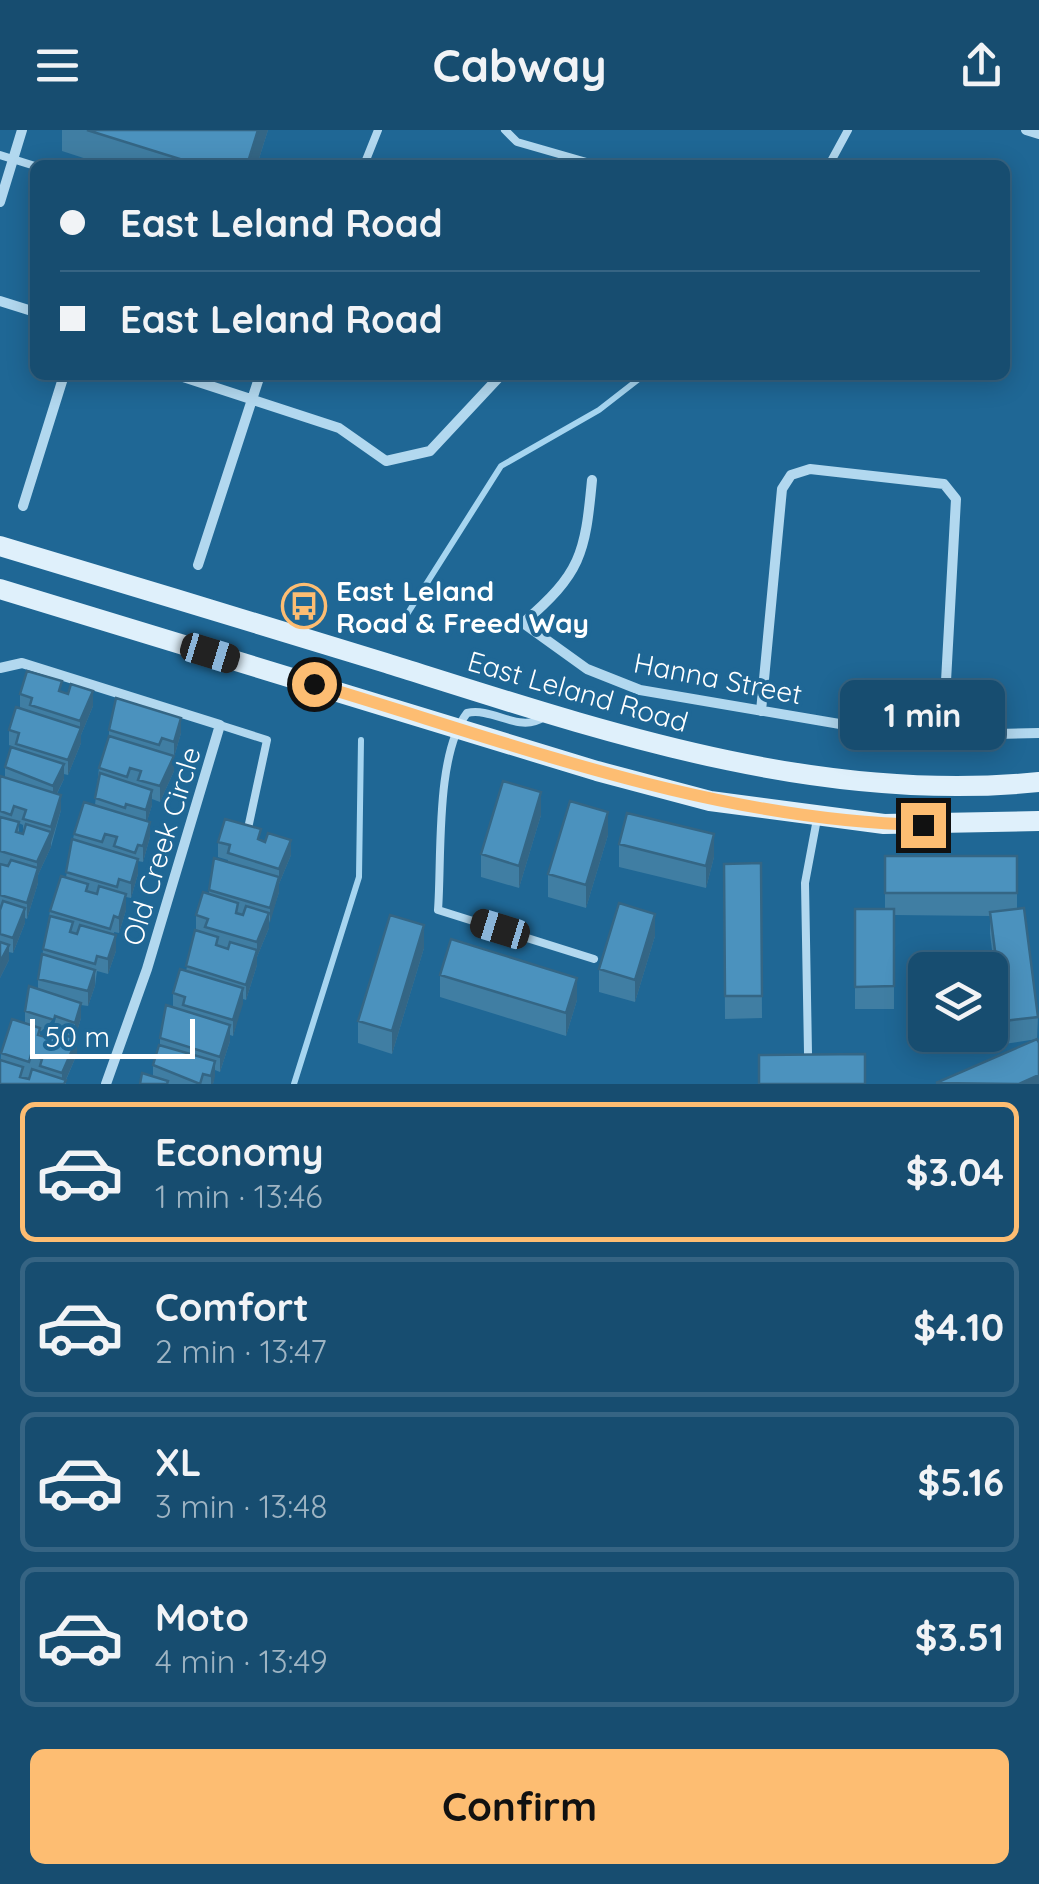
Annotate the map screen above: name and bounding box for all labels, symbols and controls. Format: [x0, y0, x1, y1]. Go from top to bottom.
text: Cabway [432, 37, 607, 93]
icon: menu [30, 38, 85, 93]
icon: share [954, 38, 1009, 93]
text: East Leland Road [120, 199, 443, 247]
text: East Leland Road [120, 295, 443, 343]
place label: East Leland Road & Freed Way [336, 573, 589, 640]
bus stop icon: East Leland Road & Freed Way [281, 583, 327, 629]
car [177, 630, 243, 676]
street label: East Leland Road [464, 643, 692, 739]
street label: Hanna Street [631, 645, 805, 711]
route start [292, 662, 337, 707]
callout: 1 min [840, 680, 1006, 750]
text: 1 min [884, 695, 961, 735]
street label: Old Creek Circle [114, 742, 208, 950]
route end [901, 803, 946, 848]
car [467, 906, 533, 952]
map controls [908, 952, 1008, 1052]
button: layers [908, 952, 1008, 1052]
scale bar [30, 1014, 195, 1058]
text: 50 m [45, 1019, 110, 1054]
icon: car [35, 1127, 125, 1217]
text: Economy [155, 1128, 324, 1176]
text: $3.04 [906, 1148, 1004, 1196]
text: 1 min · 13:46 [155, 1176, 323, 1216]
icon: car [35, 1282, 125, 1372]
text: Comfort [155, 1283, 309, 1331]
text: $4.10 [913, 1303, 1004, 1351]
text: 2 min · 13:47 [155, 1331, 327, 1371]
icon: car [35, 1437, 125, 1527]
text: XL [155, 1438, 201, 1486]
text: $5.16 [918, 1458, 1004, 1506]
text: 3 min · 13:48 [155, 1486, 327, 1526]
icon: car [35, 1592, 125, 1682]
text: Moto [155, 1593, 249, 1641]
text: $3.51 [915, 1613, 1004, 1661]
text: 4 min · 13:49 [155, 1641, 328, 1681]
button: Confirm [30, 1749, 1009, 1864]

